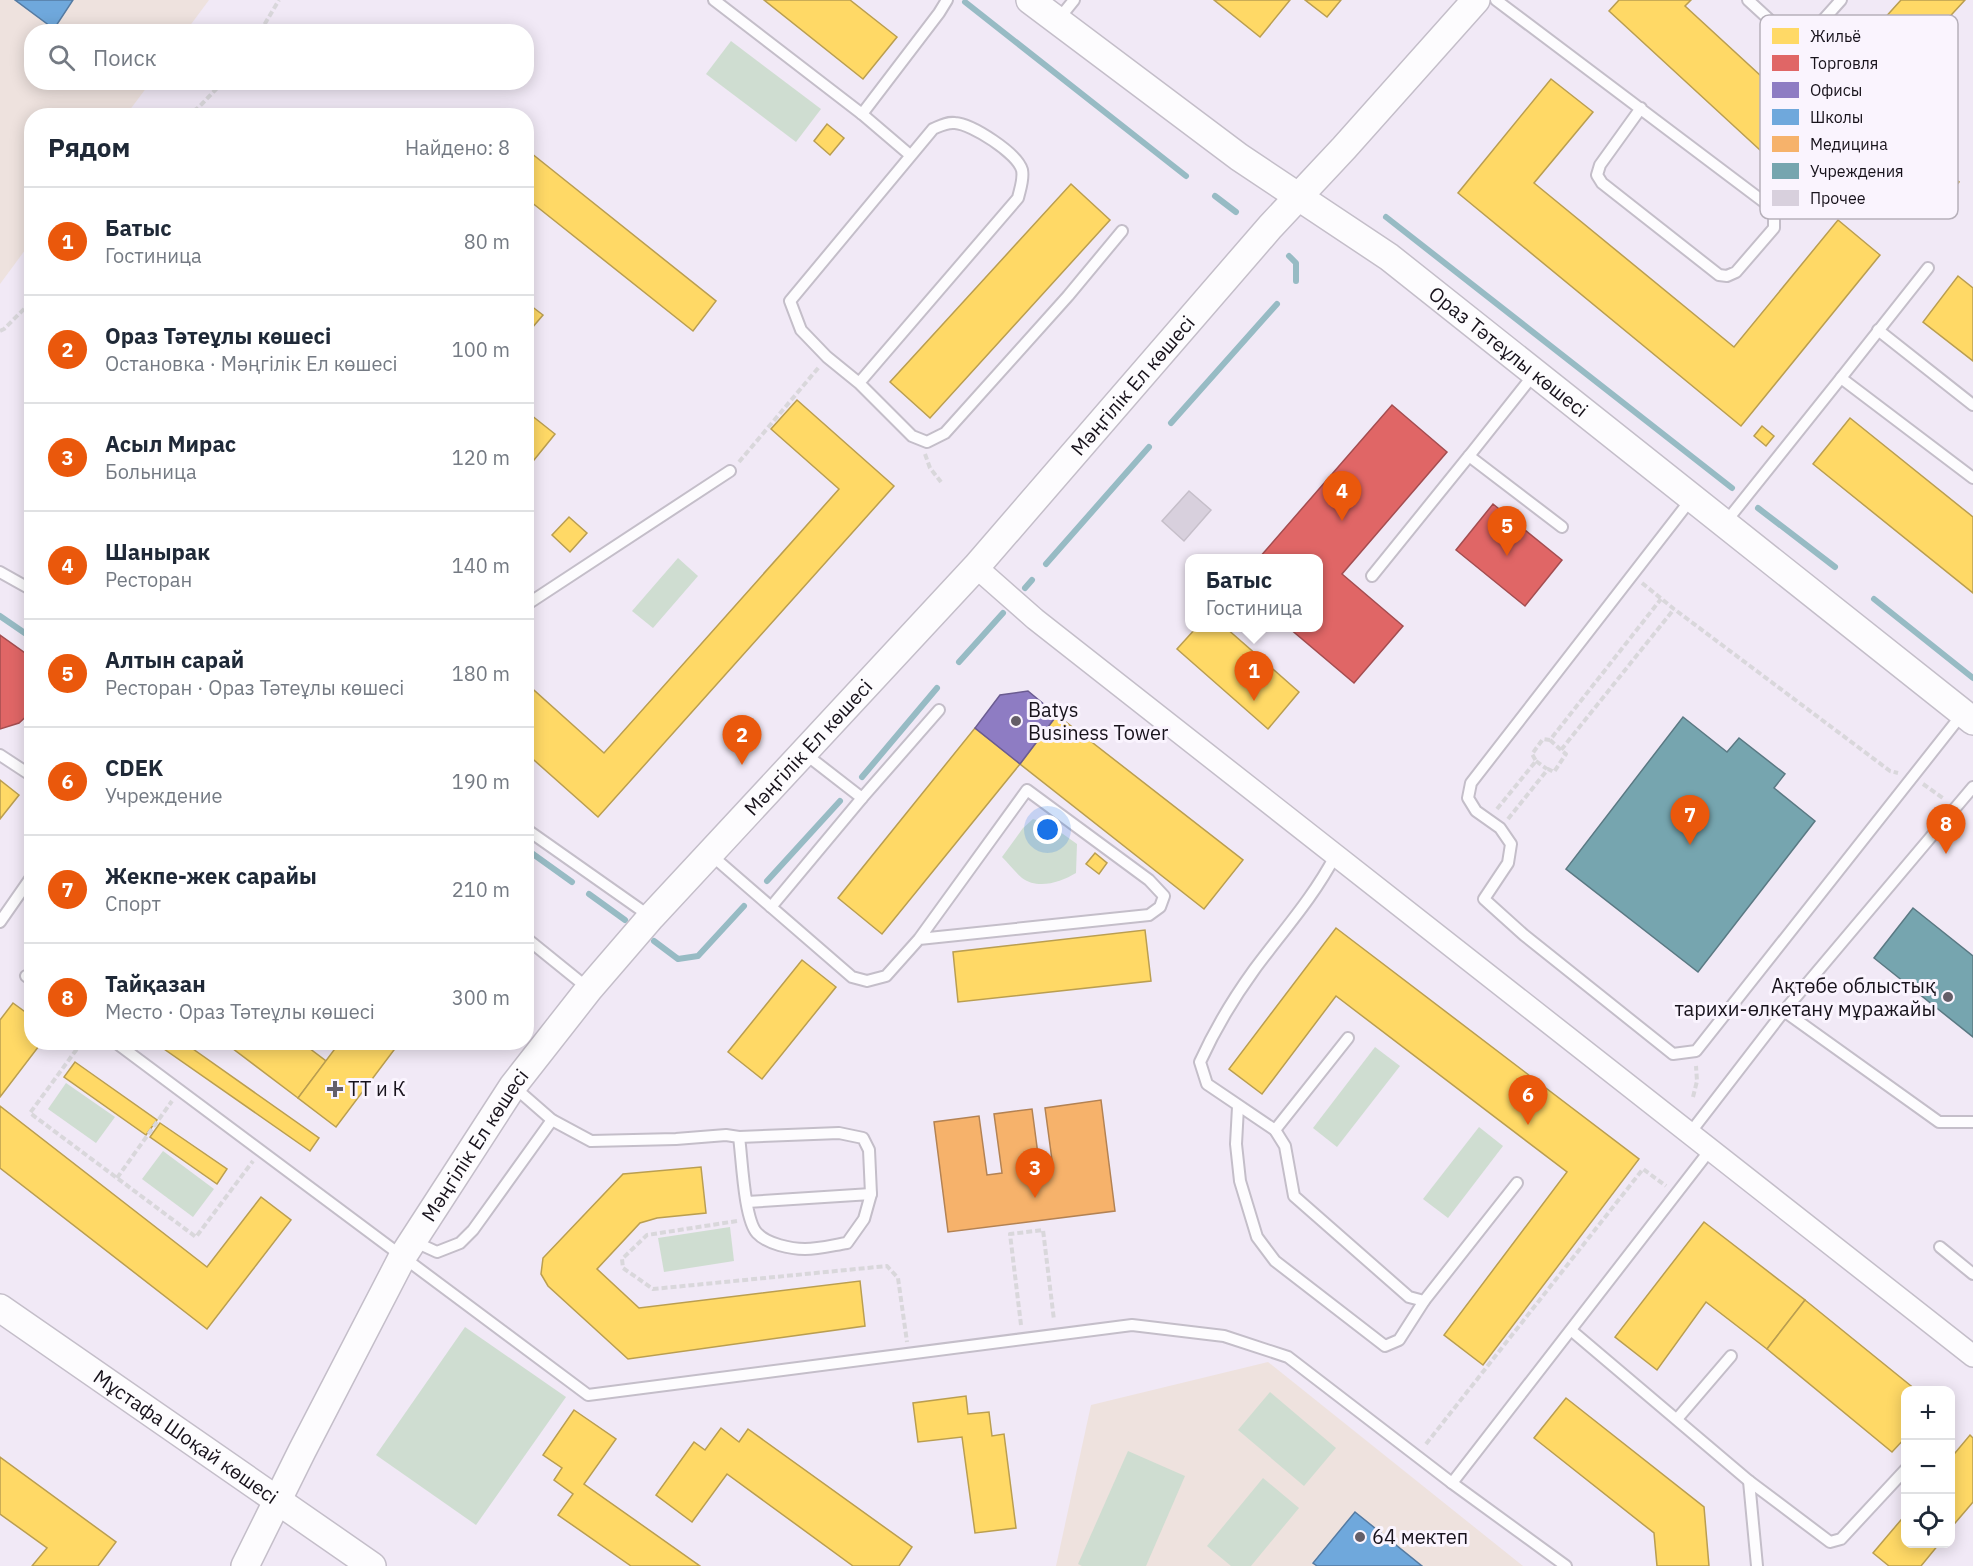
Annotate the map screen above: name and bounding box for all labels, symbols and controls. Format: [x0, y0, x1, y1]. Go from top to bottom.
legend [1760, 15, 1958, 219]
search box [24, 24, 534, 90]
text: Жильё [1810, 26, 1861, 46]
icon: search [45, 41, 78, 74]
text: Поиск [93, 43, 157, 72]
text: Торговля [1810, 53, 1878, 73]
text: Офисы [1810, 80, 1862, 100]
text: Школы [1810, 107, 1863, 127]
text: Рядом [48, 130, 130, 164]
text: Найдено: 8 [405, 134, 510, 161]
text: Медицина [1810, 134, 1888, 154]
text: Учреждения [1810, 161, 1904, 181]
text: Прочее [1810, 188, 1866, 208]
text: Батыс [105, 213, 172, 242]
text: 1 [62, 228, 74, 255]
text: 80 m [464, 228, 510, 255]
text: Гостиница [105, 242, 202, 269]
street label: Ораз Тәтеұлы көшесі [1423, 280, 1594, 423]
street label: Мәңгілік Ел көшесі [1064, 310, 1200, 461]
text: Ораз Тәтеұлы көшесі [105, 321, 331, 350]
text: 2 [62, 336, 74, 363]
text: 100 m [452, 336, 510, 363]
text: Остановка · Мәңгілік Ел көшесі [105, 350, 398, 377]
text: Асыл Мирас [105, 429, 236, 458]
text: 3 [62, 444, 74, 471]
text: 120 m [452, 444, 510, 471]
text: Больница [105, 458, 197, 485]
pin: 4 [1322, 472, 1362, 521]
pin: 5 [1488, 506, 1526, 556]
text: Шанырак [105, 537, 210, 566]
text: 4 [62, 552, 74, 579]
text: 140 m [452, 552, 510, 579]
popup [1185, 554, 1323, 632]
text: Батыс [1206, 565, 1272, 594]
text: Ресторан [105, 566, 192, 593]
text: Гостиница [1206, 594, 1302, 621]
text: Алтын сарай [105, 645, 244, 674]
pin: 1 [1234, 652, 1274, 701]
text: 5 [62, 660, 74, 687]
text: 180 m [452, 660, 510, 687]
street label: Мәңгілік Ел көшесі [738, 673, 878, 821]
text: Ресторан · Ораз Тәтеұлы көшесі [105, 674, 404, 701]
place label: Batys Business Tower [1028, 696, 1168, 746]
marker: Batys Business Tower [1009, 714, 1023, 728]
pin: 2 [722, 716, 762, 765]
text: CDEK [105, 753, 163, 782]
text: 6 [62, 768, 74, 795]
text: 190 m [452, 768, 510, 795]
text: Учреждение [105, 782, 222, 809]
pin: 7 [1670, 796, 1710, 845]
pin: 8 [1926, 804, 1966, 854]
your location [1033, 815, 1062, 844]
text: Жекпе-жек сарайы [105, 861, 317, 890]
text: 7 [62, 876, 74, 903]
text: 210 m [452, 876, 510, 903]
text: Спорт [105, 890, 161, 917]
text: Тайқазан [105, 969, 206, 998]
place label: Ақтөбе облыстық тарихи-өлкетану мұражайы [1674, 972, 1936, 1022]
text: 8 [62, 984, 74, 1011]
text: 300 m [452, 984, 510, 1011]
marker: Ақтөбе облыстық тарихи-өлкетану мұражайы [1941, 990, 1955, 1004]
text: Место · Ораз Тәтеұлы көшесі [105, 998, 375, 1025]
street label: Мәңгілік Ел көшесі [415, 1063, 534, 1226]
place label: ТТ и К [348, 1075, 406, 1102]
pin: 6 [1508, 1076, 1547, 1125]
marker: ТТ и К [326, 1080, 344, 1098]
pin: 3 [1016, 1148, 1054, 1198]
street label: Мұстафа Шоқай көшесі [88, 1363, 284, 1510]
map controls [1901, 1386, 1955, 1548]
button: + [1901, 1386, 1955, 1440]
button: − [1901, 1440, 1955, 1494]
button: locate [1901, 1494, 1955, 1548]
place label: 64 мектеп [1372, 1523, 1468, 1550]
marker: 64 мектеп [1353, 1530, 1367, 1544]

